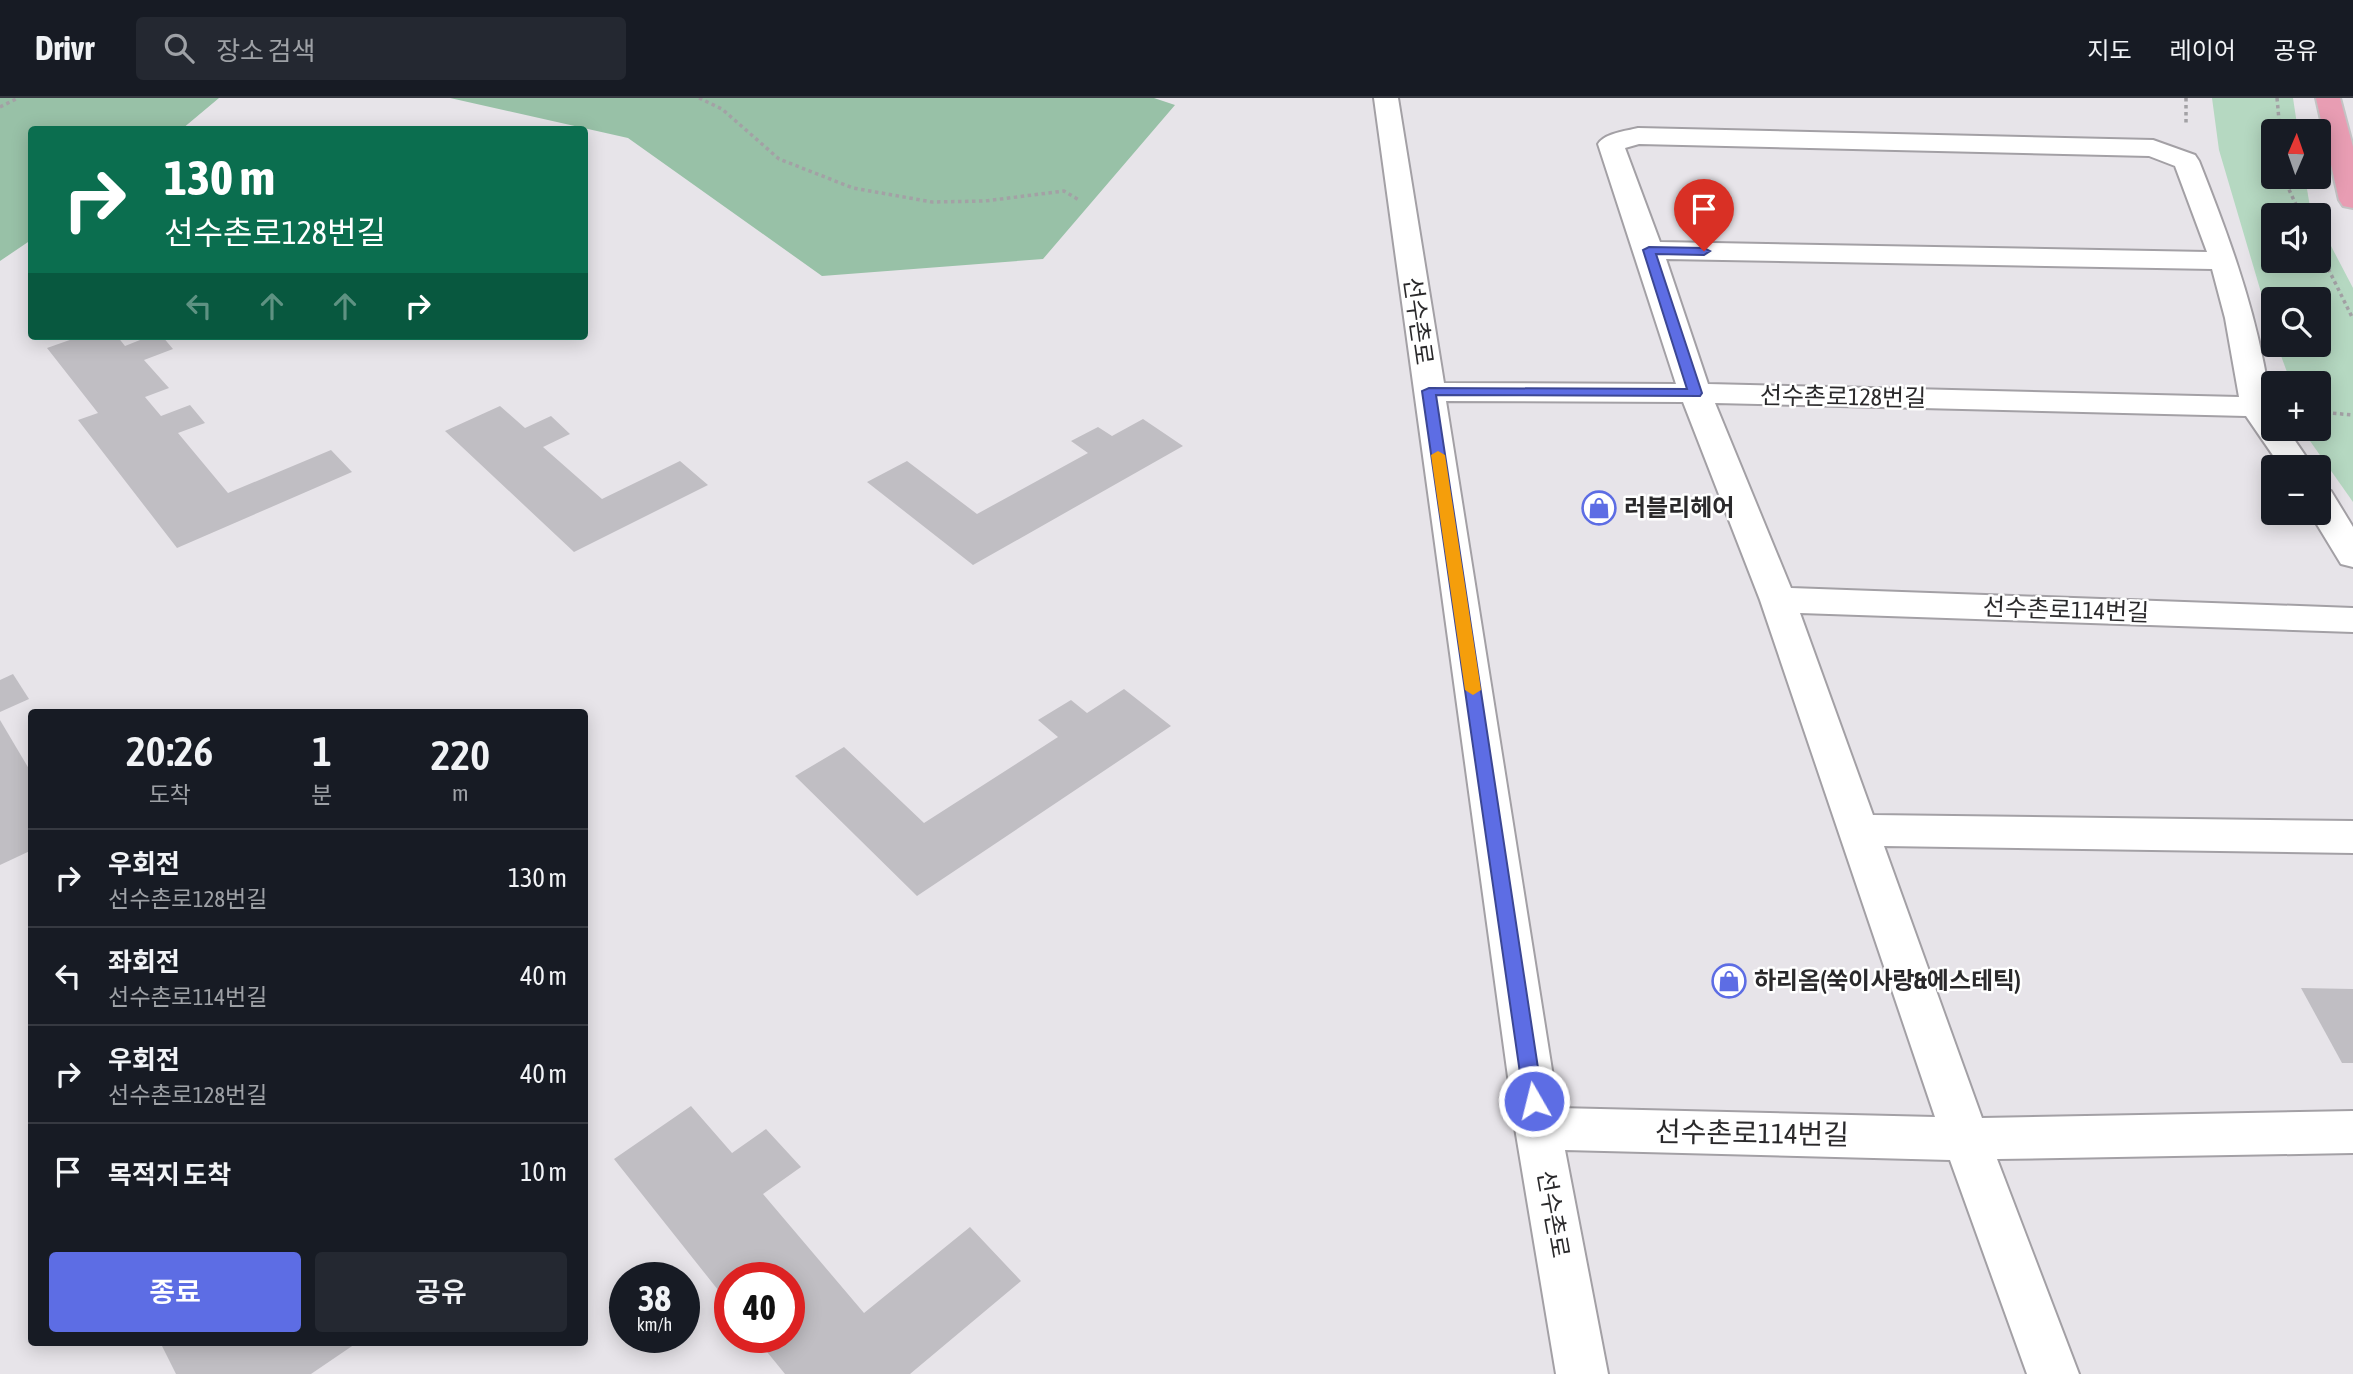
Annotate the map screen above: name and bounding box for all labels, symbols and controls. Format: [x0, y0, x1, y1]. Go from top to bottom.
search box [136, 17, 626, 80]
text: Drivr [35, 29, 94, 67]
icon: search [160, 29, 198, 67]
text: 장소 검색 [216, 36, 315, 66]
text: 지도 [2087, 37, 2132, 64]
text: 레이어 [2170, 37, 2236, 64]
text: 공유 [2274, 37, 2318, 64]
north arrow [2261, 119, 2331, 189]
map controls [2261, 119, 2331, 525]
text: 130 m [164, 149, 275, 205]
icon: right [49, 154, 140, 245]
pin [1674, 179, 1734, 251]
icon: arrive [1685, 190, 1723, 228]
button: sound [2261, 203, 2331, 273]
text: 선수촌로128번길 [164, 214, 386, 251]
street label: 선수촌로 [1399, 275, 1438, 367]
icon: left [180, 287, 218, 325]
icon: ahead [253, 287, 291, 325]
icon: ahead [326, 287, 364, 325]
icon: right [399, 287, 437, 325]
button: search [2261, 287, 2331, 357]
button: + [2261, 371, 2331, 441]
street label: 선수촌로128번길 [1760, 382, 1926, 411]
button: − [2261, 455, 2331, 525]
shop icon: 러블리헤어 [1580, 489, 1618, 527]
place label: 러블리헤어 [1624, 494, 1734, 521]
street label: 선수촌로114번길 [1982, 593, 2150, 626]
text: 20:26 [126, 727, 213, 775]
text: 1 [312, 727, 332, 775]
text: 220 [431, 731, 490, 779]
text: m [452, 780, 469, 806]
text: 도착 [149, 782, 191, 808]
text: 분 [311, 782, 333, 808]
text: 우회전 [108, 849, 180, 879]
icon: right [49, 859, 87, 897]
text: 130 m [508, 863, 567, 893]
text: 선수촌로128번길 [108, 886, 267, 912]
text: 좌회전 [108, 947, 180, 977]
icon: left [49, 957, 87, 995]
text: 40 m [520, 961, 567, 991]
shop icon: 하리옴(쑥이사랑&에스테틱) [1710, 962, 1748, 1000]
place label: 하리옴(쑥이사랑&에스테틱) [1754, 967, 2021, 994]
text: 선수촌로114번길 [108, 984, 267, 1010]
text: 우회전 [108, 1045, 180, 1075]
icon: right [49, 1055, 87, 1093]
text: 40 m [520, 1059, 567, 1089]
position arrow [1497, 1064, 1571, 1138]
text: 선수촌로128번길 [108, 1082, 267, 1108]
street label: 선수촌로114번길 [1655, 1115, 1849, 1151]
icon: arrive [49, 1153, 87, 1191]
text: 10 m [520, 1157, 567, 1187]
text: 목적지 도착 [108, 1160, 231, 1190]
street label: 선수촌로 [1533, 1168, 1574, 1260]
button: 종료 [49, 1252, 301, 1332]
button: 공유 [315, 1252, 567, 1332]
speed limit sign: 40 [714, 1262, 805, 1353]
text: 38 [638, 1278, 671, 1318]
text: km/h [637, 1314, 672, 1335]

